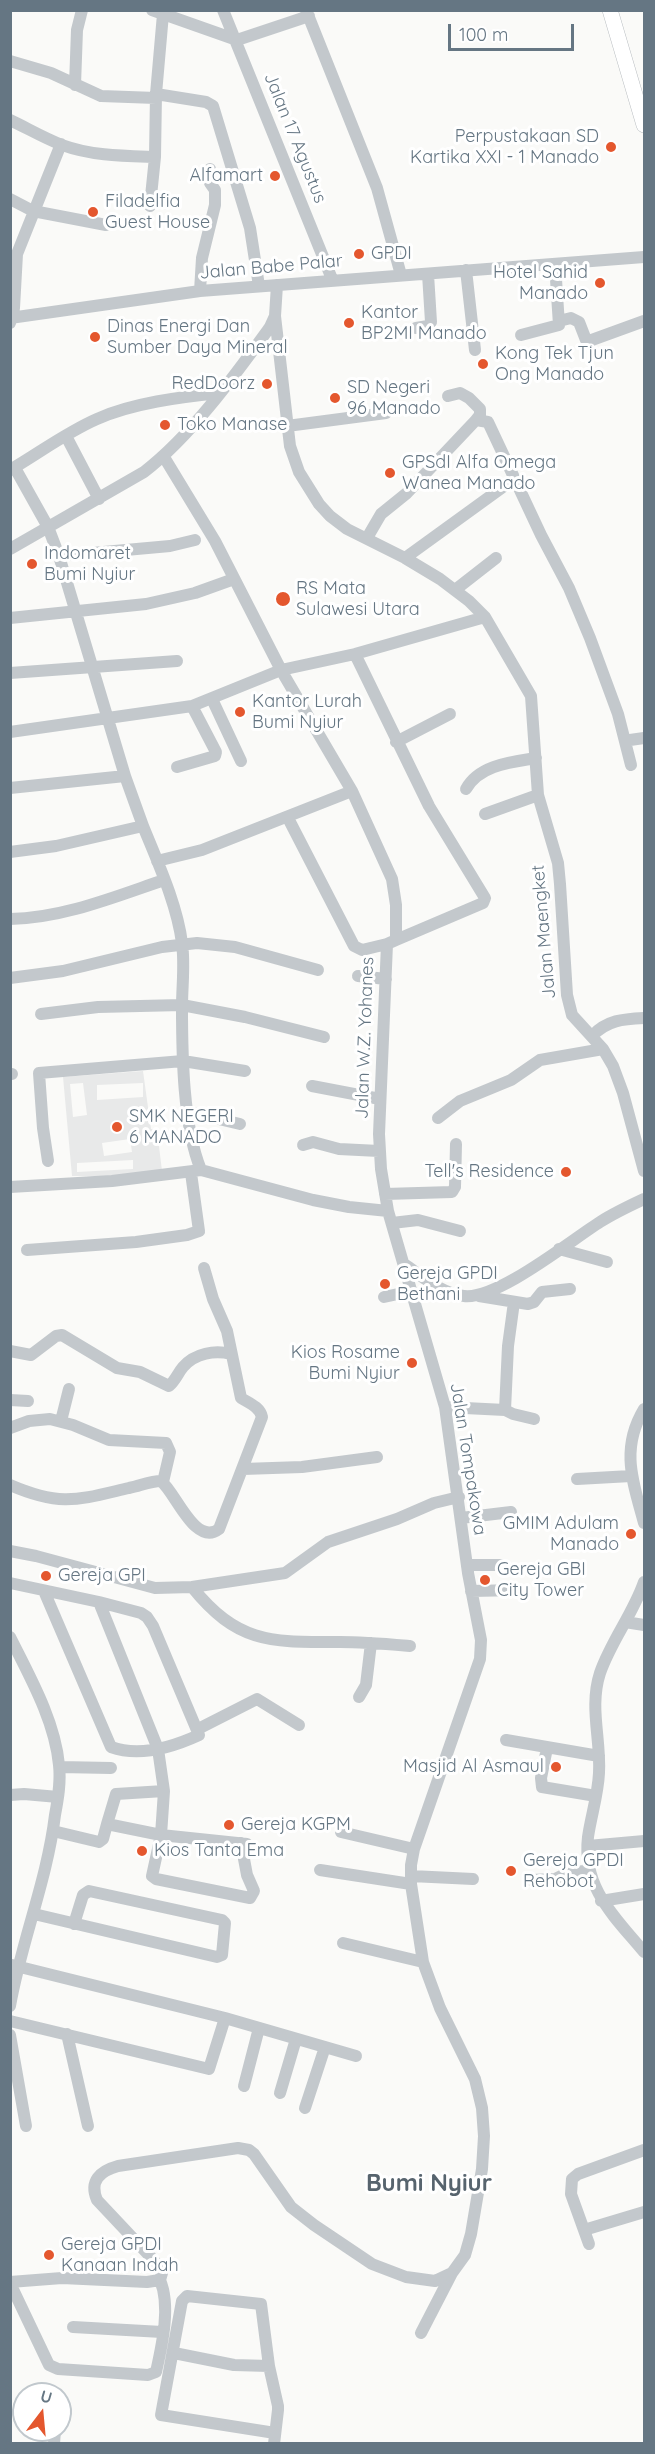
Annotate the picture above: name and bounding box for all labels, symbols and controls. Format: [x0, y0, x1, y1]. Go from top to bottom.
scale bar [451, 12, 577, 50]
text: 100 m [459, 23, 508, 46]
street label: Jalan 17 Agustus [259, 70, 331, 206]
place label: Perpustakaan SD Kartika XXI - 1 Manado [410, 126, 599, 168]
marker: Perpustakaan SD Kartika XXI - 1 Manado [604, 140, 618, 154]
place label: Alfamart [189, 165, 263, 187]
marker: Alfamart [268, 169, 282, 183]
place label: Filadelfia Guest House [105, 191, 210, 234]
marker: Filadelfia Guest House [86, 205, 100, 219]
place label: GPDI [371, 243, 412, 265]
marker: GPDI [352, 247, 366, 261]
street label: Jalan Babe Palar [198, 250, 344, 284]
place label: Hotel Sahid Manado [493, 262, 588, 304]
marker: Hotel Sahid Manado [593, 276, 607, 290]
place label: Kantor BP2MI Manado [361, 302, 487, 344]
place label: Dinas Energi Dan Sumber Daya Mineral [107, 316, 288, 358]
marker: Kantor BP2MI Manado [342, 316, 356, 330]
marker: Dinas Energi Dan Sumber Daya Mineral [88, 330, 102, 344]
place label: Kong Tek Tjun Ong Manado [495, 343, 614, 386]
marker: Kong Tek Tjun Ong Manado [476, 357, 490, 371]
place label: RedDoorz [172, 373, 255, 395]
marker: RedDoorz [260, 377, 274, 391]
place label: SD Negeri 96 Manado [347, 377, 441, 420]
marker: SD Negeri 96 Manado [328, 391, 342, 405]
place label: Toko Manase [177, 414, 287, 436]
marker: Toko Manase [158, 418, 172, 432]
place label: GPSdI Alfa Omega Wanea Manado [402, 452, 556, 494]
marker: GPSdI Alfa Omega Wanea Manado [383, 466, 397, 480]
place label: Indomaret Bumi Nyiur [44, 543, 135, 586]
marker: Indomaret Bumi Nyiur [25, 557, 39, 571]
place label: RS Mata Sulawesi Utara [296, 578, 420, 620]
marker: RS Mata Sulawesi Utara [274, 590, 292, 608]
place label: Kantor Lurah Bumi Nyiur [252, 691, 362, 734]
marker: Kantor Lurah Bumi Nyiur [233, 705, 247, 719]
street label: Jalan Maengket [527, 864, 561, 1000]
street label: Jalan W.Z. Yohanes [351, 957, 379, 1119]
place label: SMK NEGERI 6 MANADO [129, 1106, 234, 1148]
marker: SMK NEGERI 6 MANADO [110, 1120, 124, 1134]
place label: Tell's Residence [425, 1161, 554, 1183]
marker: Tell's Residence [559, 1165, 573, 1179]
place label: Gereja GPDI Bethani [397, 1263, 498, 1306]
marker: Gereja GPDI Bethani [378, 1277, 392, 1291]
place label: Kios Rosame Bumi Nyiur [291, 1342, 400, 1384]
marker: Kios Rosame Bumi Nyiur [405, 1356, 419, 1370]
street label: Jalan Tompakowa [445, 1381, 491, 1537]
place label: GMIM Adulam Manado [503, 1513, 619, 1556]
marker: GMIM Adulam Manado [624, 1527, 638, 1541]
place label: Gereja GBI City Tower [497, 1559, 586, 1602]
place label: Gereja GPI [58, 1565, 146, 1587]
marker: Gereja GPI [39, 1569, 53, 1583]
marker: Gereja GBI City Tower [478, 1573, 492, 1587]
place label: Masjid Al Asmaul [403, 1756, 544, 1778]
marker: Masjid Al Asmaul [549, 1760, 563, 1774]
place label: Gereja KGPM [241, 1814, 351, 1836]
marker: Gereja KGPM [222, 1818, 236, 1832]
place label: Kios Tanta Ema [154, 1840, 284, 1862]
marker: Kios Tanta Ema [135, 1844, 149, 1858]
place label: Gereja GPDI Rehobot [523, 1850, 624, 1892]
marker: Gereja GPDI Rehobot [504, 1864, 518, 1878]
district label: Bumi Nyiur [366, 2170, 492, 2198]
place label: Gereja GPDI Kanaan Indah [61, 2234, 179, 2276]
marker: Gereja GPDI Kanaan Indah [42, 2248, 56, 2262]
north arrow [12, 2382, 72, 2442]
text: U [38, 2385, 55, 2408]

